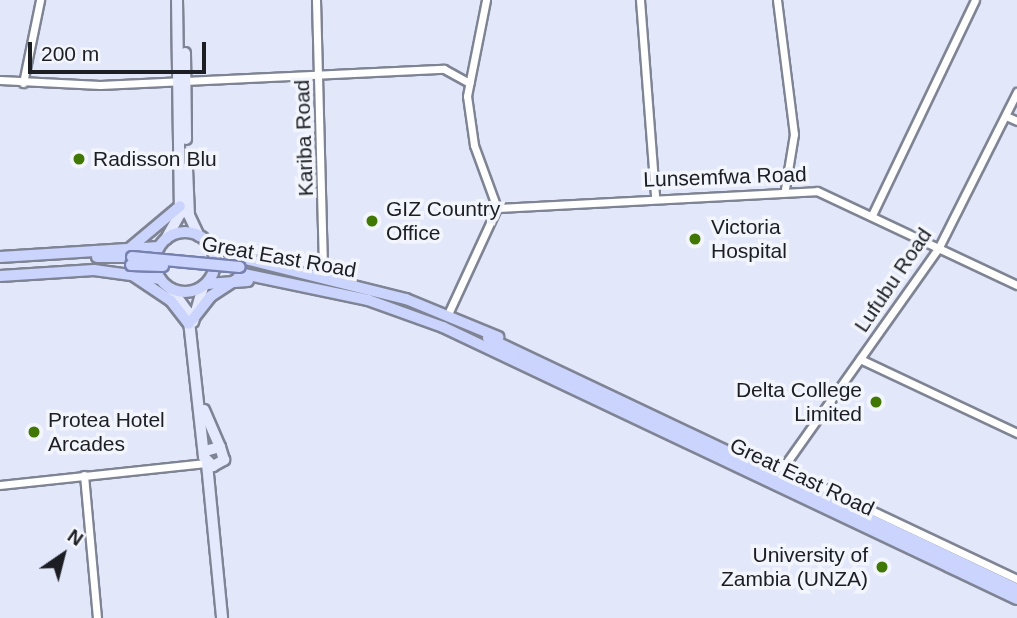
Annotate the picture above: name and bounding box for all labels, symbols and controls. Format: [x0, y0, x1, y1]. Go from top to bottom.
scale bar [32, 28, 210, 72]
text: 200 m [41, 42, 99, 65]
street label: Kariba Road [289, 79, 319, 197]
place label: Radisson Blu [93, 146, 217, 172]
marker: Radisson Blu [71, 151, 87, 167]
street label: Lunsemfwa Road [643, 162, 807, 192]
place label: GIZ Country Office [386, 196, 500, 246]
marker: GIZ Country Office [364, 213, 380, 229]
place label: Victoria Hospital [711, 214, 787, 264]
street label: Lufubu Road [849, 223, 937, 337]
marker: Victoria Hospital [685, 229, 705, 249]
street label: Great East Road [200, 231, 358, 283]
place label: Delta College Limited [736, 377, 862, 427]
marker: Delta College Limited [868, 394, 884, 410]
place label: Protea Hotel Arcades [48, 407, 165, 457]
marker: Protea Hotel Arcades [26, 424, 42, 440]
street label: Great East Road [726, 433, 878, 521]
north arrow [28, 520, 98, 590]
text: N [64, 525, 87, 550]
place label: University of Zambia (UNZA) [721, 542, 868, 592]
marker: University of Zambia (UNZA) [874, 559, 890, 575]

